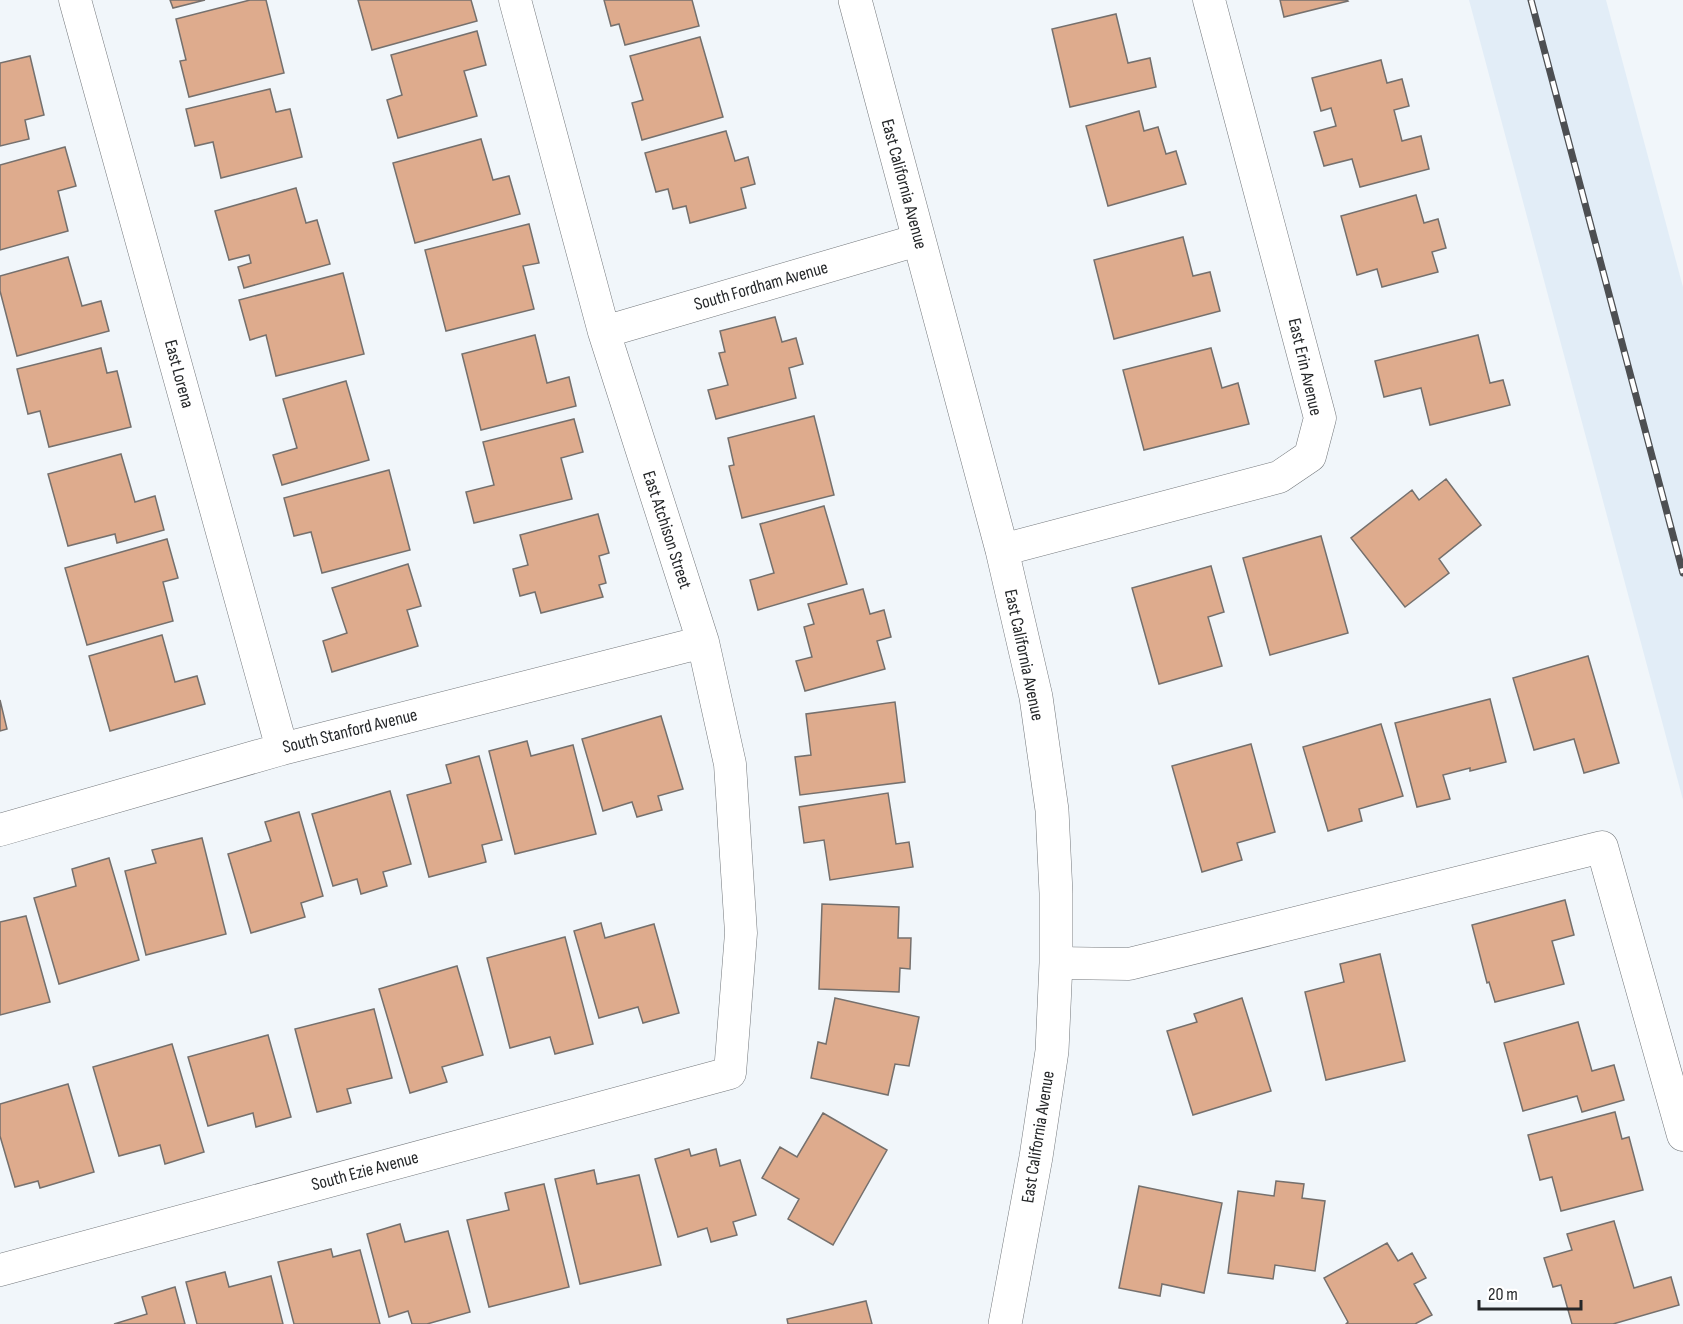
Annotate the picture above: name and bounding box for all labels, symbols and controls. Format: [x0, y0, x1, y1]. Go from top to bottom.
street label: East California Avenue [877, 117, 931, 251]
street label: South Fordham Avenue [692, 257, 830, 315]
street label: East Erin Avenue [1284, 316, 1326, 418]
street label: East Lorena [160, 338, 198, 410]
street label: East Atchison Street [638, 468, 696, 592]
street label: East California Avenue [1000, 587, 1048, 723]
street label: South Stanford Avenue [280, 704, 420, 758]
street label: East California Avenue [1017, 1069, 1059, 1205]
street label: South Ezie Avenue [309, 1147, 421, 1195]
scale bar [1479, 1273, 1581, 1311]
text: 20 m [1488, 1284, 1518, 1305]

